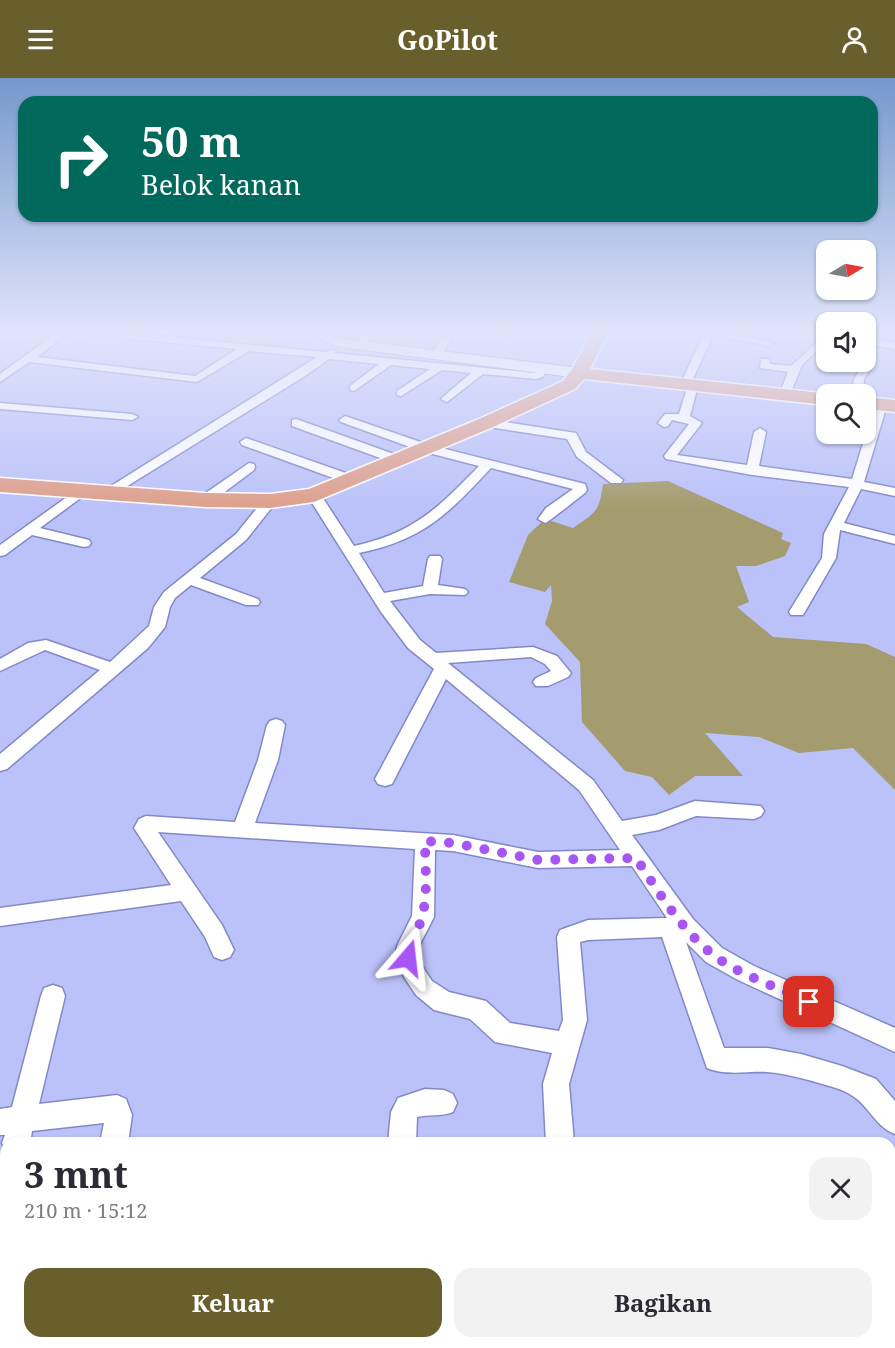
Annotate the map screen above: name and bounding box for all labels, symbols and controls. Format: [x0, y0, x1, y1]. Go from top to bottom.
text: GoPilot [397, 21, 498, 58]
icon: menu [24, 23, 57, 56]
icon: person [838, 23, 871, 56]
text: 50 m [141, 112, 241, 169]
icon: right [42, 120, 120, 198]
text: Belok kanan [141, 166, 301, 203]
north arrow [816, 240, 876, 300]
map controls [816, 240, 876, 444]
button: sound [816, 312, 876, 372]
button: search [816, 384, 876, 444]
position arrow [376, 926, 440, 990]
pin [783, 976, 834, 1027]
icon: arrive [792, 985, 825, 1018]
text: 3 mnt [24, 1150, 128, 1199]
button: close [809, 1157, 872, 1220]
text: 210 m · 15:12 [24, 1197, 147, 1224]
button: Keluar [24, 1268, 442, 1337]
button: Bagikan [454, 1268, 872, 1337]

